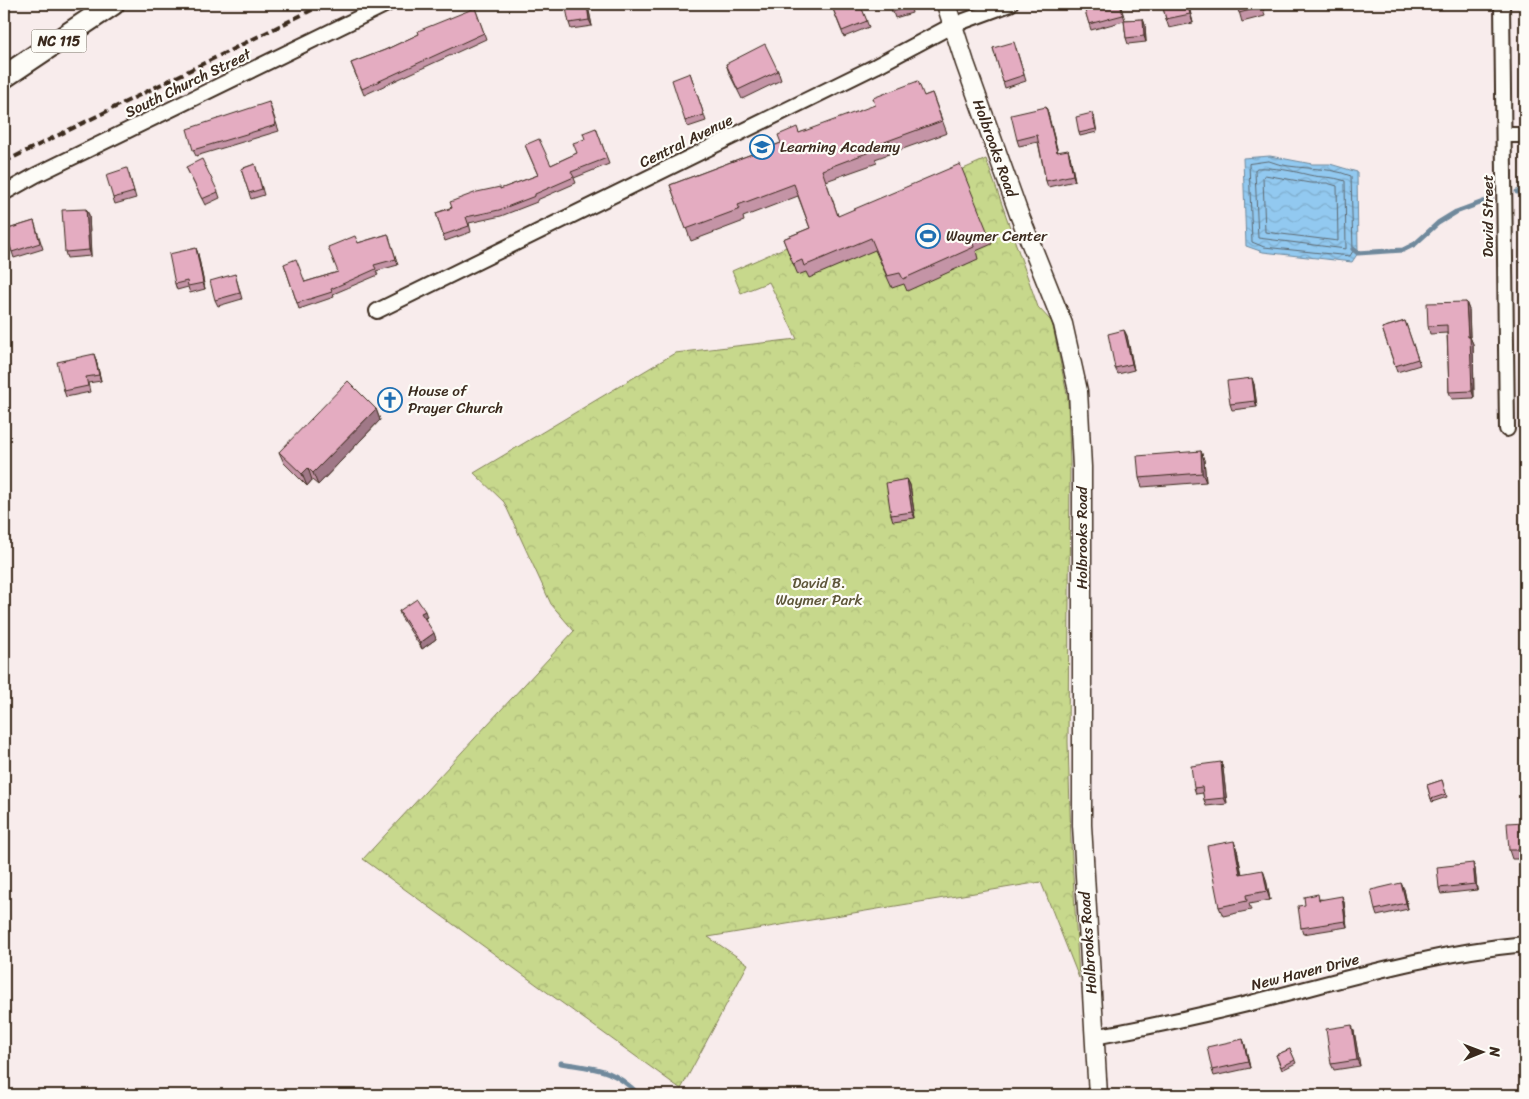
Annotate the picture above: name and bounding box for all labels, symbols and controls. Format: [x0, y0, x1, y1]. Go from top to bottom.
road number: NC 115 [32, 29, 86, 52]
street label: South Church Street [120, 41, 256, 125]
street label: Holbrooks Road [965, 95, 1025, 202]
street label: Central Avenue [635, 107, 738, 175]
school or university icon: Learning Academy [749, 134, 775, 160]
place label: Learning Academy [780, 134, 900, 160]
street label: David Street [1475, 174, 1501, 257]
sports icon: Waymer Center [915, 223, 941, 249]
place label: Waymer Center [946, 223, 1048, 249]
place label: House of Prayer Church [408, 378, 503, 421]
church icon: House of Prayer Church [377, 387, 403, 413]
street label: Holbrooks Road [1069, 486, 1095, 589]
park label: David B. Waymer Park [776, 570, 862, 613]
street label: Holbrooks Road [1071, 890, 1105, 995]
street label: New Haven Drive [1248, 946, 1362, 998]
north arrow [1456, 1026, 1506, 1076]
text: N [1482, 1046, 1507, 1057]

